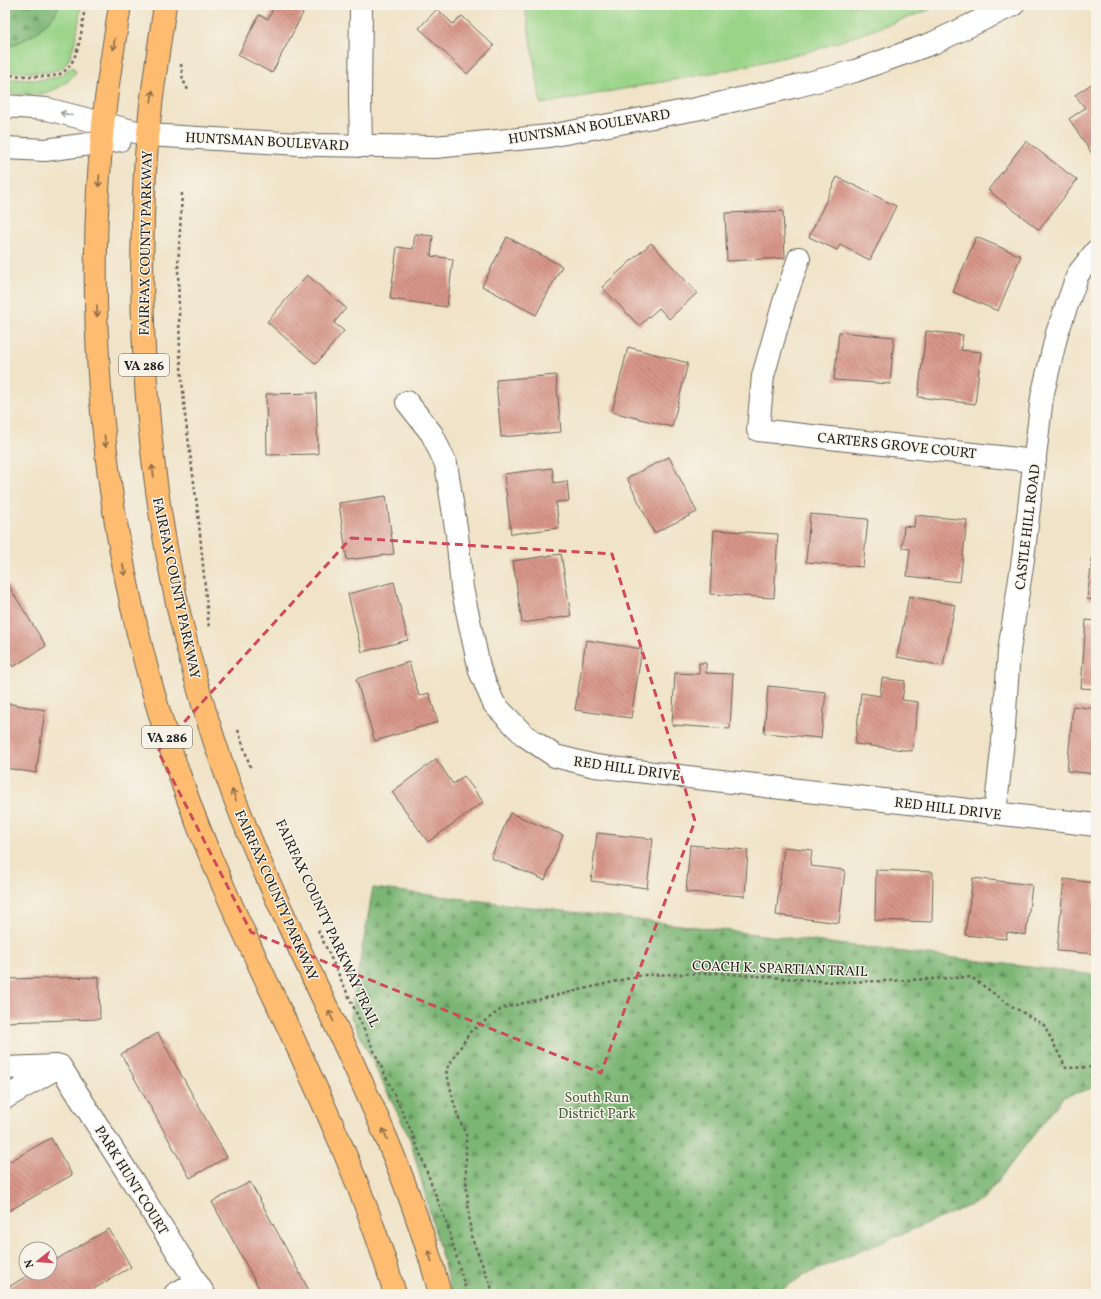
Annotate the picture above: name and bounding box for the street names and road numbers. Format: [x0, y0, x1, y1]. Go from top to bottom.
street label: HUNTSMAN BOULEVARD [507, 105, 671, 150]
street label: HUNTSMAN BOULEVARD [185, 129, 349, 156]
street label: FAIRFAX COUNTY PARKWAY [135, 150, 158, 336]
road number: VA 286 [119, 354, 169, 376]
street label: CARTERS GROVE COURT [816, 429, 977, 464]
street label: CASTLE HILL ROAD [1011, 463, 1046, 591]
street label: FAIRFAX COUNTY PARKWAY [147, 496, 204, 681]
road number: VA 286 [142, 726, 192, 748]
street label: RED HILL DRIVE [572, 753, 681, 786]
street label: RED HILL DRIVE [893, 793, 1002, 825]
street label: FAIRFAX COUNTY PARKWAY [229, 807, 322, 984]
street label: FAIRFAX COUNTY PARKWAY TRAIL [270, 817, 383, 1031]
street label: COACH K. SPARTIAN TRAIL [692, 957, 868, 982]
street label: PARK HUNT COURT [89, 1123, 172, 1239]

